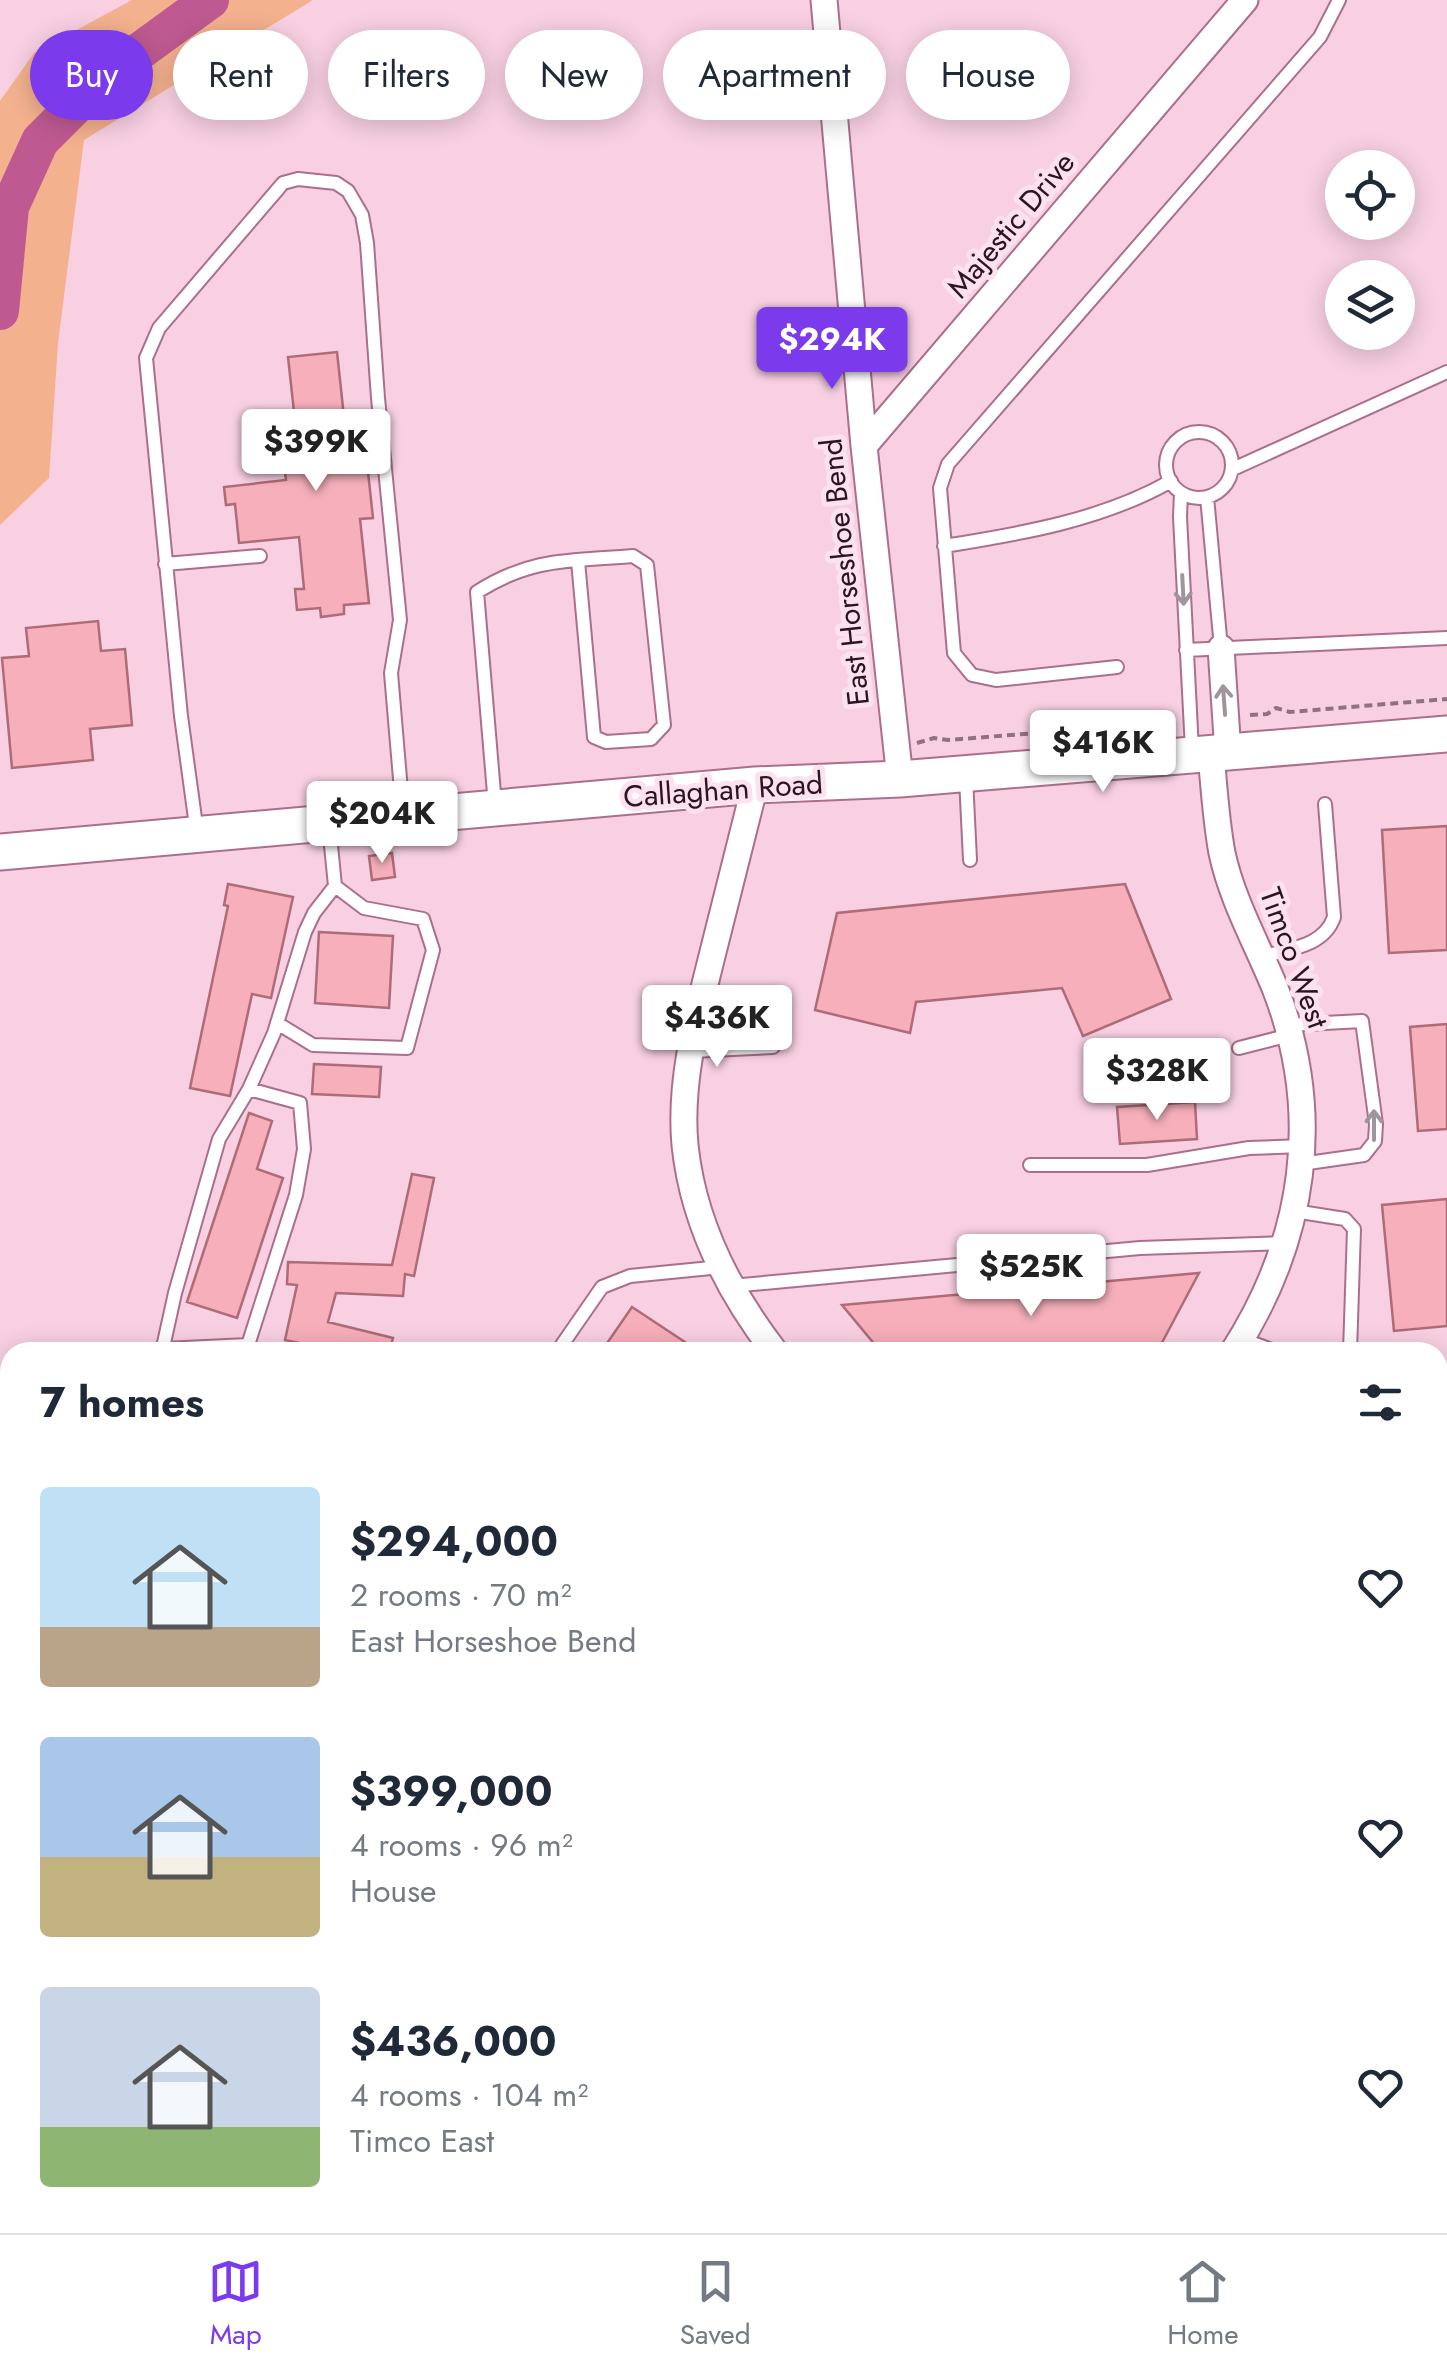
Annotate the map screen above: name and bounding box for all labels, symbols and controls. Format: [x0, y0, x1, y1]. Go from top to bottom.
chip: Buy [30, 30, 153, 120]
chip: Rent [173, 30, 308, 120]
chip: Filters [328, 30, 485, 120]
chip: New [505, 30, 643, 120]
chip: Apartment [663, 30, 886, 120]
chip: House [906, 30, 1070, 120]
street label: Majestic Drive [937, 142, 1085, 307]
map controls [1325, 150, 1415, 350]
button: locate [1325, 150, 1415, 240]
button: layers [1325, 260, 1415, 350]
pin: $294K [762, 307, 902, 392]
text: $294K [778, 316, 886, 362]
pin: $399K [246, 409, 386, 494]
text: $399K [264, 418, 368, 464]
street label: East Horseshoe Bend [809, 436, 880, 708]
one-way arrow [1174, 574, 1193, 606]
one-way arrow [1214, 685, 1233, 717]
pin: $416K [1033, 710, 1173, 795]
text: $416K [1052, 719, 1154, 765]
street label: Callaghan Road [622, 761, 824, 818]
pin: $204K [312, 781, 452, 866]
text: $204K [329, 790, 435, 836]
street label: Timco West [1249, 881, 1340, 1035]
pin: $436K [647, 985, 787, 1070]
text: $436K [664, 994, 770, 1040]
pin: $328K [1087, 1038, 1227, 1123]
text: $328K [1105, 1047, 1209, 1093]
one-way arrow [1364, 1109, 1384, 1142]
pin: $525K [961, 1234, 1101, 1319]
text: $525K [979, 1243, 1083, 1289]
text: 7 homes [40, 1372, 204, 1433]
icon: filters [1353, 1375, 1408, 1430]
text: $294,000 [350, 1511, 558, 1572]
icon: home [120, 1527, 240, 1647]
icon: heart [1353, 1560, 1408, 1615]
text: 2 rooms · 70 m² [350, 1572, 572, 1618]
text: East Horseshoe Bend [350, 1618, 637, 1664]
text: $399,000 [350, 1761, 552, 1822]
icon: home [120, 1777, 240, 1897]
icon: heart [1353, 1810, 1408, 1865]
text: 4 rooms · 96 m² [350, 1822, 573, 1868]
text: House [350, 1868, 437, 1914]
text: $436,000 [350, 2011, 557, 2072]
icon: home [120, 2027, 240, 2147]
icon: heart [1353, 2060, 1408, 2115]
text: 4 rooms · 104 m² [350, 2072, 588, 2118]
text: Timco East [350, 2118, 494, 2164]
tab: Map [208, 2254, 263, 2355]
tab: Saved [680, 2254, 751, 2355]
tab: Home [1167, 2254, 1239, 2355]

